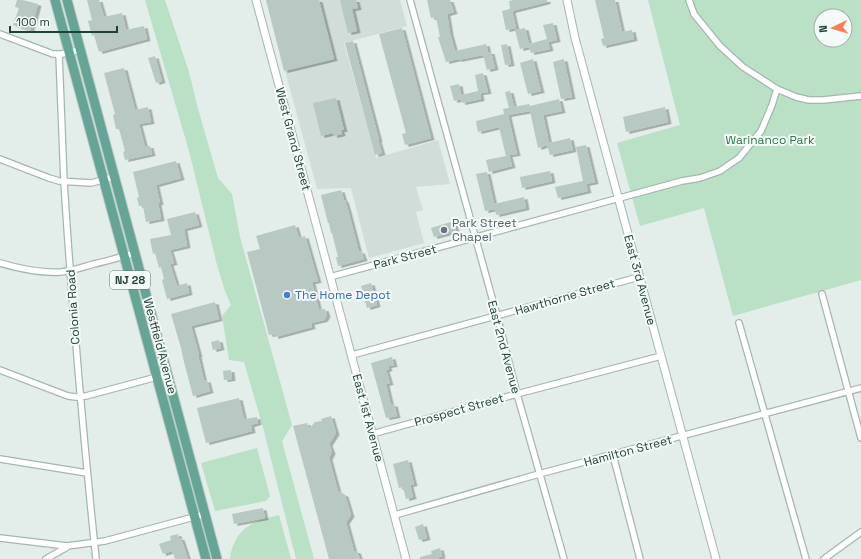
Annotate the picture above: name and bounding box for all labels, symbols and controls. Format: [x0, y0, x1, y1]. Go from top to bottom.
scale bar [10, 8, 117, 34]
north arrow [813, 8, 853, 48]
text: 100 m [16, 14, 50, 30]
text: N [816, 25, 830, 33]
street label: West Grand Street [272, 86, 314, 192]
park label: Warinanco Park [726, 132, 815, 148]
place label: Park Street Chapel [452, 215, 517, 245]
marker: Park Street Chapel [439, 225, 449, 235]
street label: East 3rd Avenue [620, 233, 660, 327]
street label: Park Street [372, 241, 438, 273]
street label: Colonia Road [62, 269, 84, 345]
road number: NJ 28 [110, 271, 150, 289]
street label: Hawthorne Street [513, 275, 617, 319]
place label: The Home Depot [295, 287, 391, 303]
marker: The Home Depot [282, 290, 292, 300]
street label: Westfield Avenue [140, 296, 180, 396]
street label: East 2nd Avenue [484, 299, 524, 395]
street label: East 1st Avenue [349, 372, 387, 464]
street label: Prospect Street [412, 390, 506, 430]
street label: Hamilton Street [582, 432, 674, 470]

